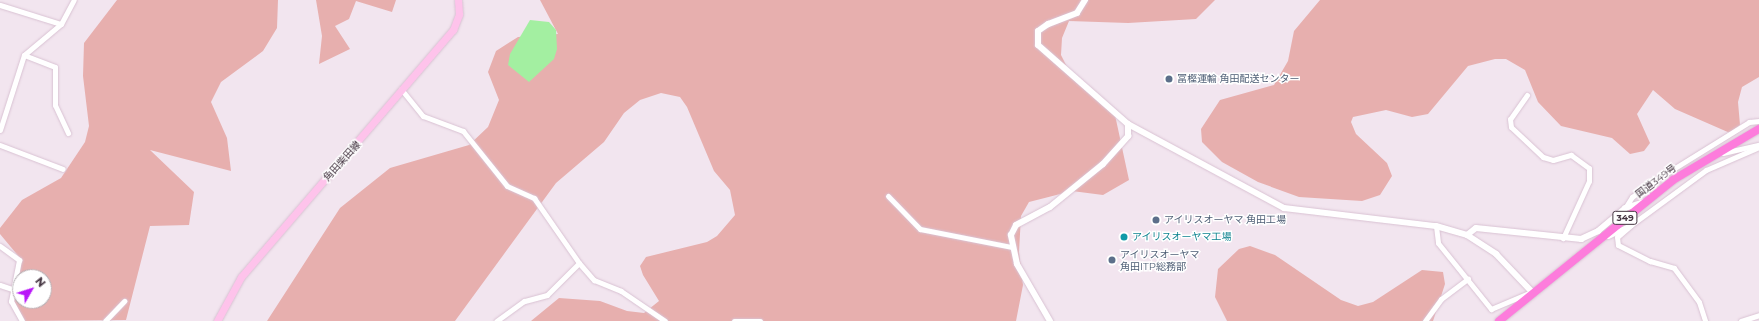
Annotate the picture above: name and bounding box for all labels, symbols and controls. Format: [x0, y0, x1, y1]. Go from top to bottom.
place label: 冨樫運輸 角田配送センター [1177, 73, 1300, 85]
marker: 冨樫運輸 角田配送センター [1164, 74, 1174, 84]
street label: 角田柴田線 [321, 138, 363, 184]
street label: 国道349号 [1633, 162, 1679, 200]
road number: 349 [1612, 211, 1638, 225]
place label: アイリスオーヤマ 角田工場 [1164, 214, 1287, 226]
marker: アイリスオーヤマ 角田工場 [1151, 215, 1161, 225]
place label: アイリスオーヤマ工場 [1132, 231, 1232, 243]
marker: アイリスオーヤマ工場 [1119, 232, 1129, 242]
place label: アイリスオーヤマ 角田ITP総務部 [1120, 248, 1200, 272]
marker: アイリスオーヤマ 角田ITP総務部 [1107, 255, 1117, 265]
north arrow [12, 269, 52, 309]
text: N [32, 274, 49, 290]

